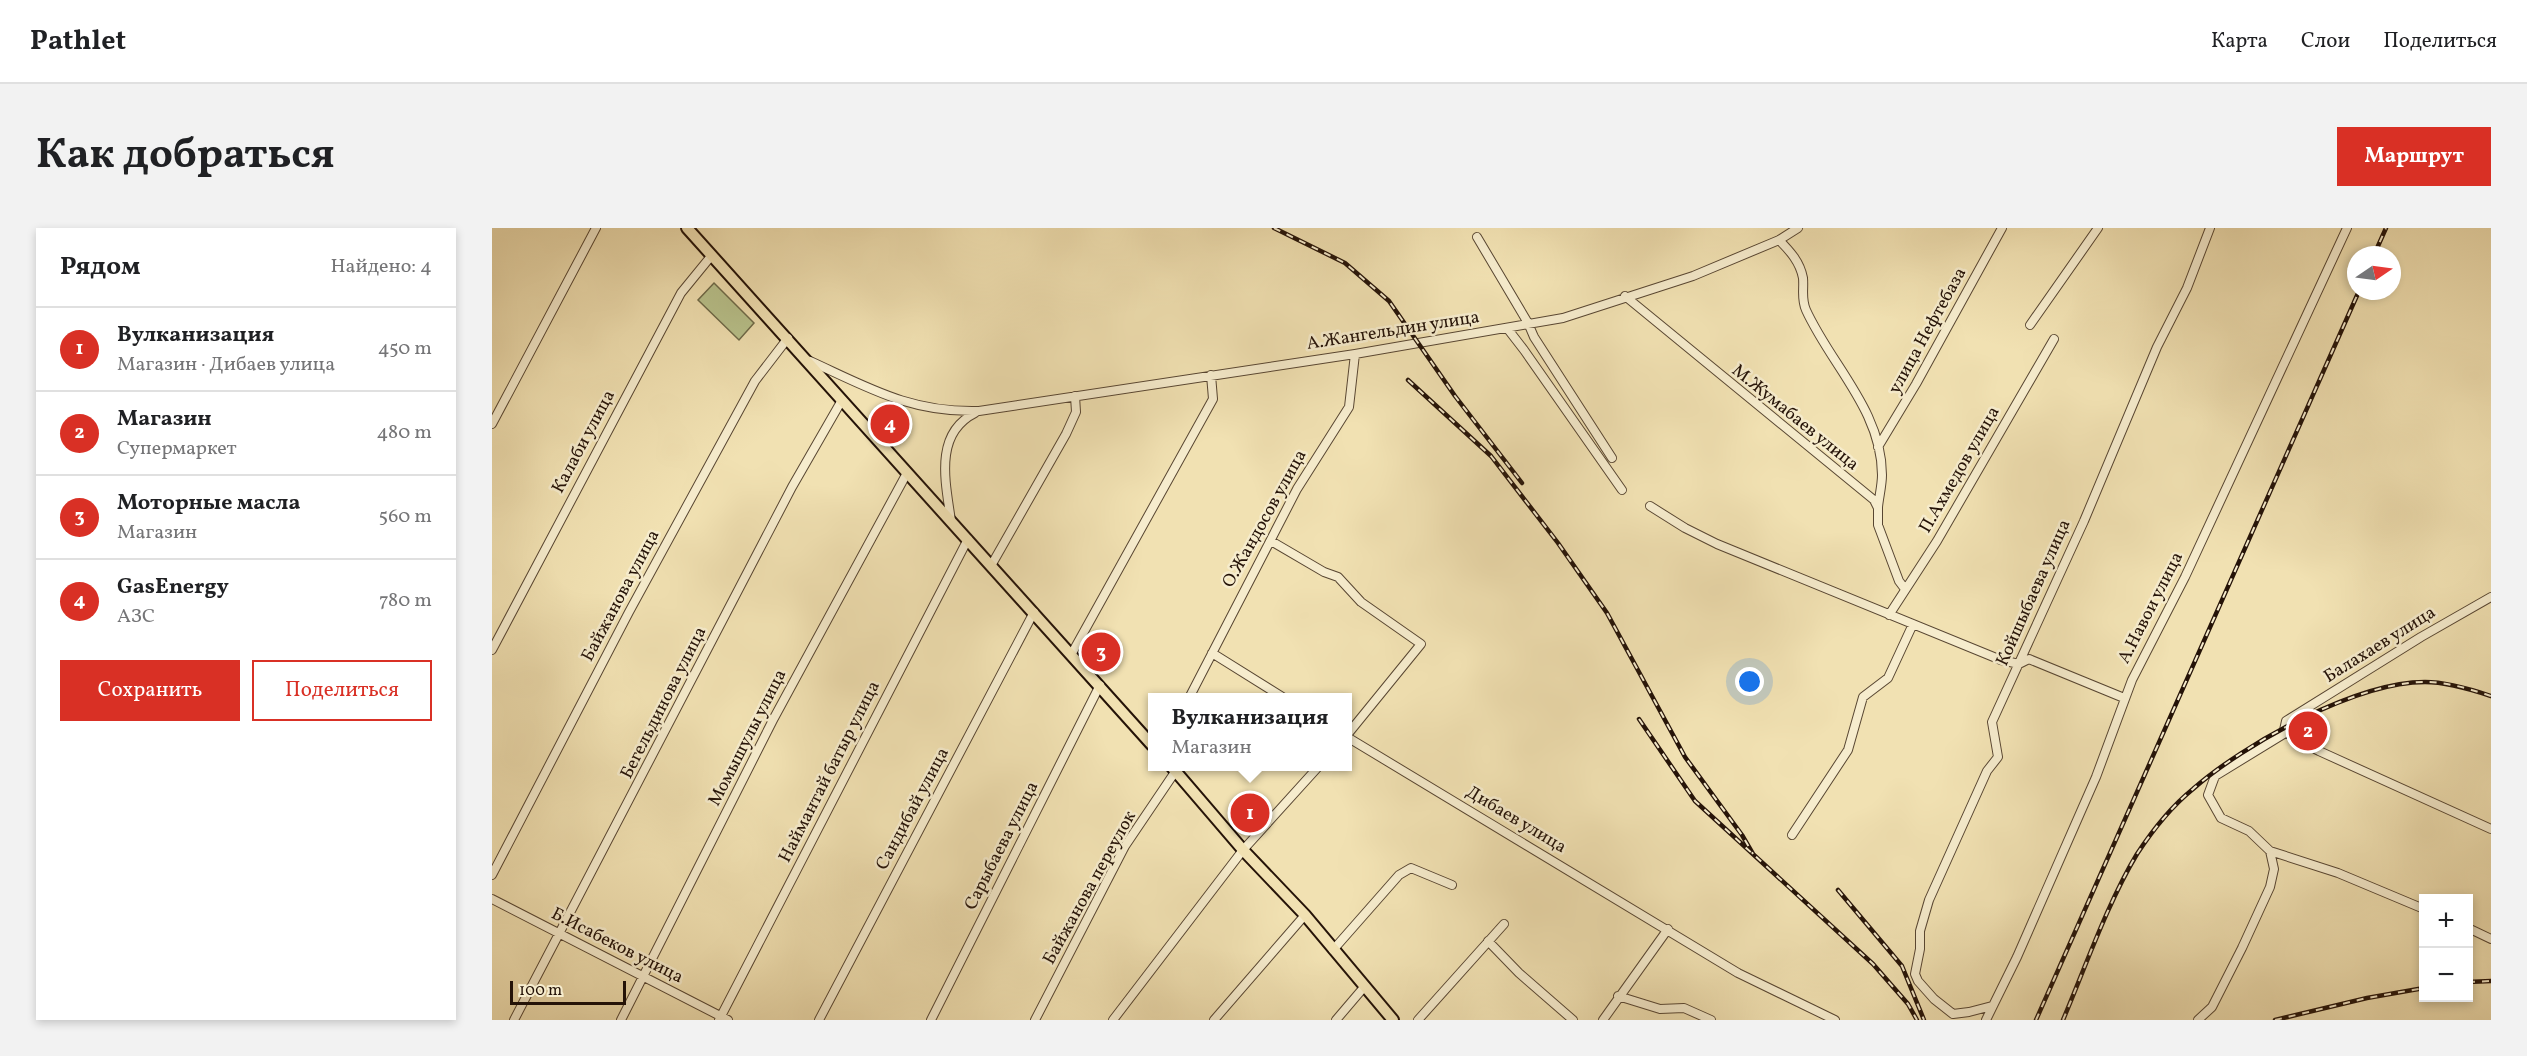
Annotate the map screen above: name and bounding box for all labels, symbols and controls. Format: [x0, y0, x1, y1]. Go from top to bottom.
text: Pathlet [30, 22, 126, 61]
text: Карта [2211, 27, 2268, 56]
text: Слои [2301, 27, 2350, 56]
text: Поделиться [2383, 27, 2497, 56]
text: Как добраться [36, 127, 335, 186]
button: Маршрут [2337, 127, 2491, 186]
north arrow [2347, 246, 2401, 300]
text: Рядом [60, 249, 140, 285]
text: Найдено: 4 [331, 253, 432, 281]
street label: улица Нефтебаза [1883, 263, 1973, 399]
street label: А.Жангельдин улица [1305, 305, 1481, 357]
text: Вулканизация [117, 320, 274, 351]
text: 1 [75, 335, 84, 363]
text: 450 m [378, 335, 432, 363]
text: Магазин · Дибаев улица [117, 351, 335, 379]
street label: М.Жумабаев улица [1726, 359, 1864, 477]
street label: Калаби улица [546, 386, 622, 498]
pin: 4 [870, 402, 910, 446]
street label: П.Ахмедов улица [1914, 402, 2006, 538]
text: Магазин [117, 404, 212, 435]
text: 2 [74, 419, 85, 447]
text: 480 m [377, 419, 432, 447]
text: Супермаркет [117, 435, 237, 463]
street label: О.Жандосов улица [1217, 445, 1313, 592]
text: Моторные масла [117, 488, 300, 519]
text: 3 [74, 503, 85, 531]
text: 560 m [379, 503, 432, 531]
street label: Койшыбаева улица [1990, 516, 2078, 670]
text: Магазин [117, 519, 197, 547]
street label: Байжанова улица [576, 526, 666, 666]
street label: А.Навои улица [2112, 548, 2190, 668]
text: GasEnergy [117, 572, 229, 603]
text: 4 [73, 587, 86, 615]
text: 780 m [379, 587, 432, 615]
street label: Балахаев улица [2319, 601, 2441, 689]
text: АЗС [117, 603, 155, 631]
street label: Бегельдинова улица [615, 623, 713, 783]
pin: 3 [1082, 630, 1120, 674]
button: Сохранить [60, 660, 240, 721]
button: Поделиться [252, 660, 432, 721]
street label: Момышулы улица [703, 665, 793, 811]
your location [1735, 667, 1764, 696]
street label: Наймантай батыр улица [773, 677, 887, 867]
popup [1148, 693, 1352, 771]
text: Вулканизация [1171, 703, 1329, 734]
pin: 2 [2288, 708, 2328, 754]
text: Магазин [1171, 734, 1252, 762]
street label: Сандибай улица [870, 743, 956, 875]
street label: Сарыбаева улица [959, 777, 1045, 915]
street label: Дибаев улица [1461, 780, 1571, 860]
pin: 1 [1230, 790, 1269, 836]
street label: Байжанова переулок [1037, 806, 1143, 969]
map controls [2419, 894, 2473, 1002]
button: + [2419, 894, 2473, 948]
street label: Б.Исабеков улица [547, 902, 687, 990]
button: − [2419, 948, 2473, 1002]
scale bar [510, 978, 626, 1006]
text: 100 m [519, 980, 562, 1002]

